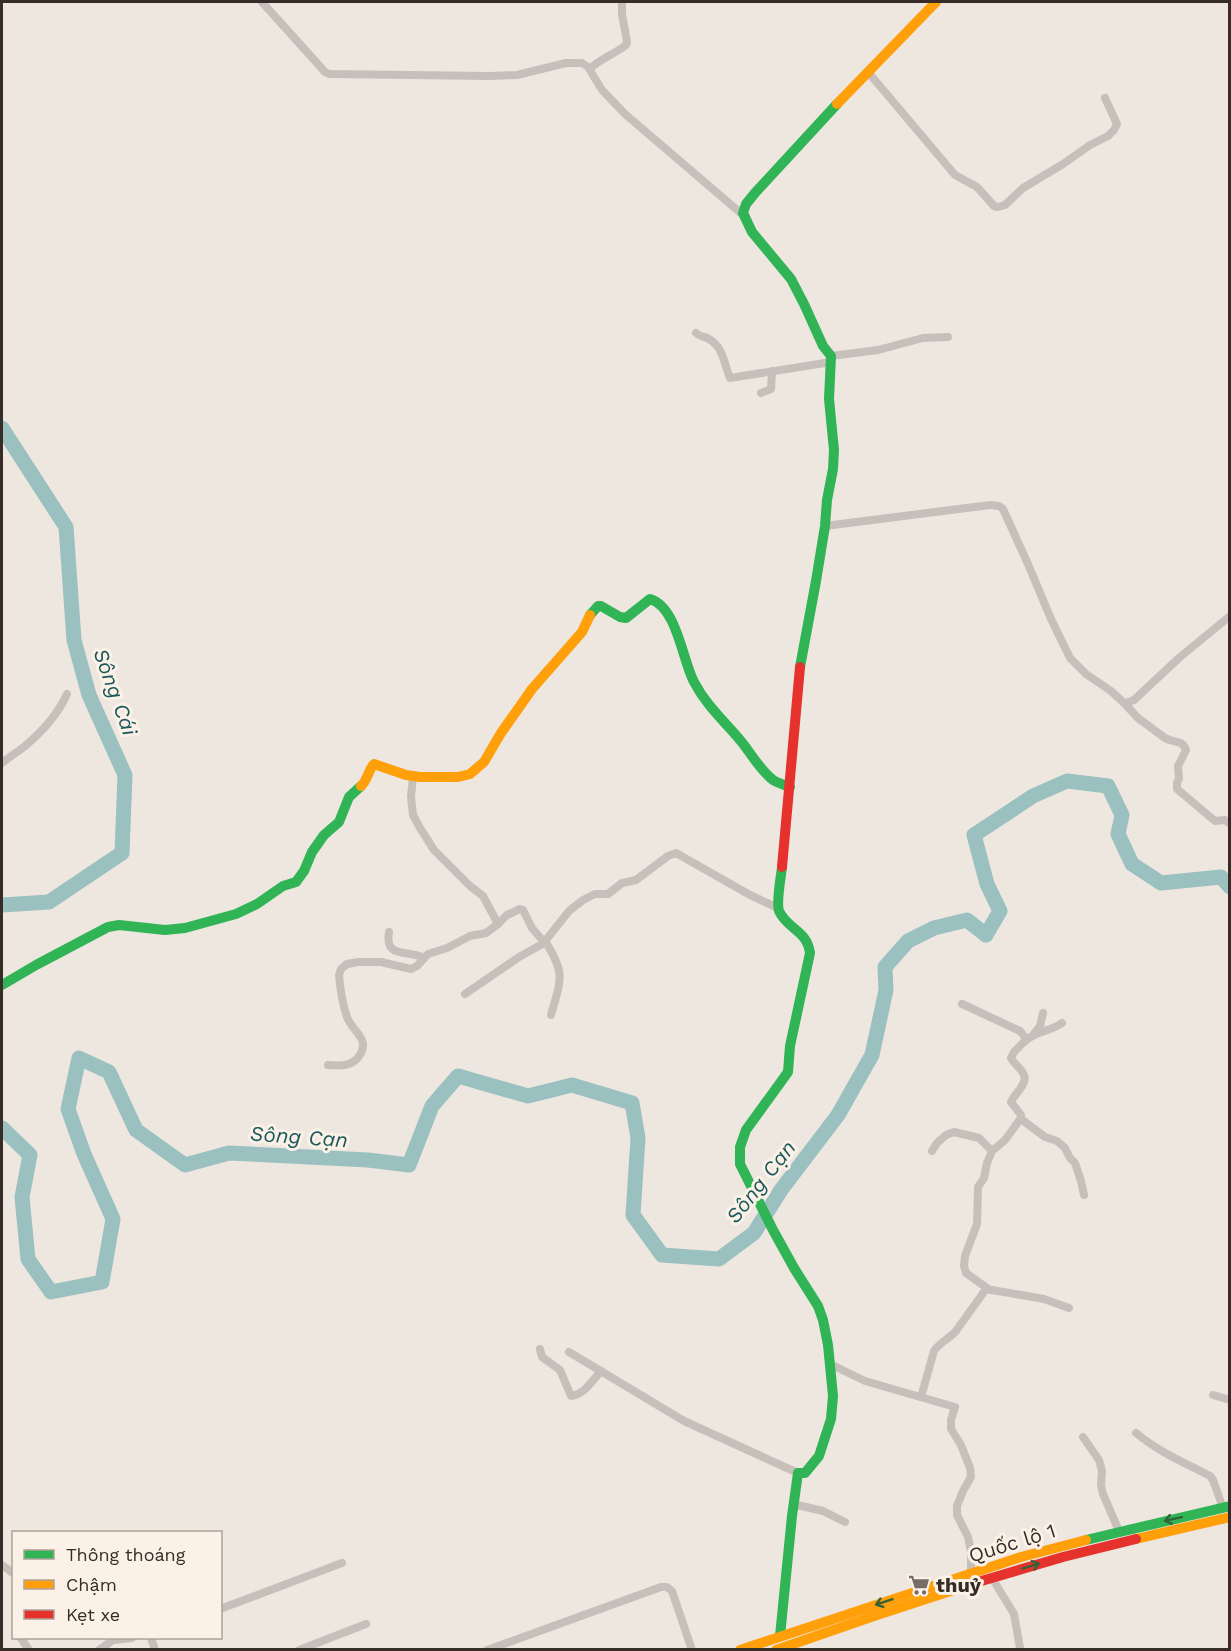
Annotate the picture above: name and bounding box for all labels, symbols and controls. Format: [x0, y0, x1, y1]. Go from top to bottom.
water label: Sông Cái [88, 645, 143, 739]
water label: Sông Cạn [249, 1121, 349, 1152]
water label: Sông Cạn [721, 1135, 801, 1228]
one-way arrow [1163, 1514, 1182, 1526]
street label: Quốc lộ 1 [966, 1518, 1058, 1568]
legend [12, 1531, 222, 1639]
text: Thông thoáng [66, 1544, 186, 1565]
one-way arrow [1021, 1560, 1040, 1571]
supermarket icon: thuỷ [907, 1573, 931, 1597]
place label: thuỷ [936, 1573, 982, 1597]
text: Chậm [66, 1574, 117, 1595]
one-way arrow [875, 1597, 894, 1608]
text: Kẹt xe [66, 1604, 120, 1625]

